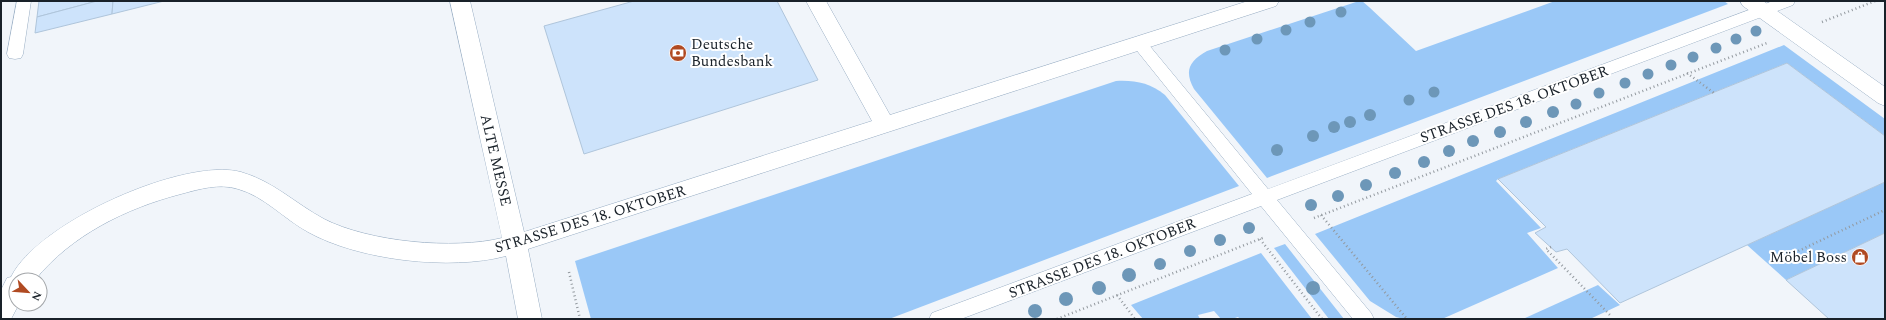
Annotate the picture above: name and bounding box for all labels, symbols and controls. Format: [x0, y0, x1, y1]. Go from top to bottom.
place label: Deutsche Bundesbank [691, 33, 773, 73]
bank icon: Deutsche Bundesbank [668, 43, 688, 63]
street label: STRASSE DES 18. OKTOBER [1417, 60, 1612, 149]
street label: ALTE MESSE [474, 112, 517, 208]
street label: STRASSE DES 18. OKTOBER [492, 179, 689, 260]
street label: STRASSE DES 18. OKTOBER [1005, 212, 1199, 305]
place label: Möbel Boss [1770, 246, 1847, 269]
shop icon: Möbel Boss [1850, 247, 1870, 267]
north arrow [8, 272, 48, 312]
text: N [27, 288, 46, 304]

